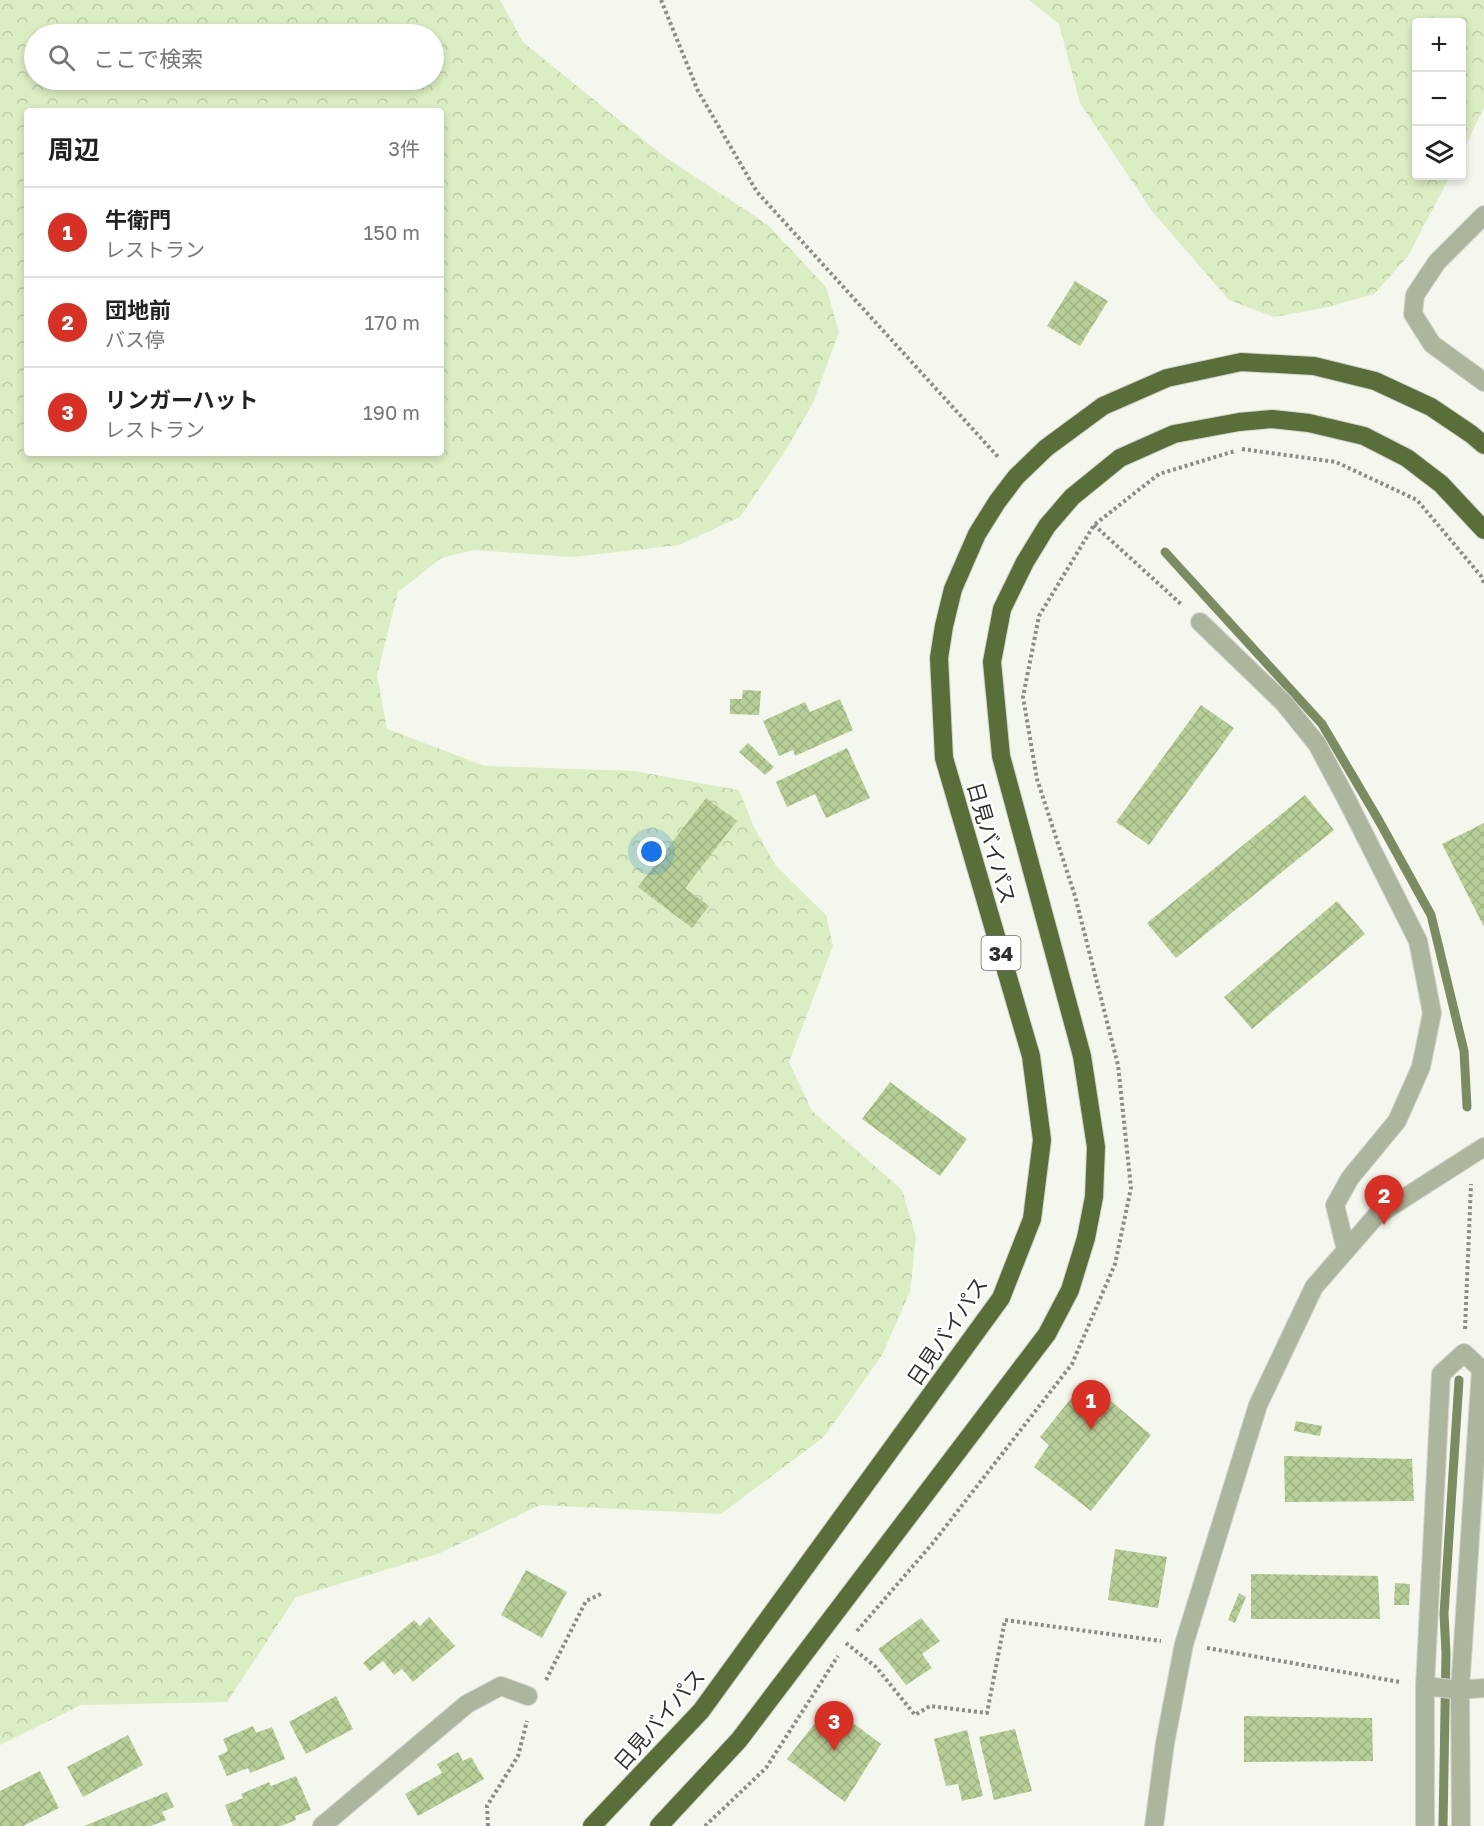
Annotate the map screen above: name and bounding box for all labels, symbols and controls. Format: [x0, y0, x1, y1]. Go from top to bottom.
map controls [1412, 18, 1466, 180]
button: + [1412, 18, 1466, 72]
search box [24, 24, 444, 90]
icon: search [45, 41, 78, 74]
text: ここで検索 [93, 45, 203, 72]
button: − [1412, 72, 1466, 126]
button: layers [1412, 126, 1466, 180]
text: 周辺 [48, 134, 100, 165]
text: 3件 [388, 136, 420, 160]
text: 牛衛門 [105, 206, 171, 233]
text: 1 [62, 220, 73, 244]
text: 150 m [364, 220, 420, 244]
text: レストラン [105, 237, 205, 261]
text: 団地前 [105, 296, 171, 323]
text: 2 [61, 310, 74, 334]
text: 170 m [365, 310, 420, 334]
text: バス停 [105, 327, 165, 351]
text: リンガーハット [105, 386, 259, 413]
text: 3 [61, 400, 74, 424]
text: 190 m [363, 400, 420, 424]
text: レストラン [105, 417, 205, 441]
street label: 日見バイパス [962, 779, 1022, 907]
your location [637, 837, 666, 866]
road number: 34 [982, 936, 1020, 970]
pin: 2 [1364, 1176, 1404, 1225]
street label: 日見バイパス [901, 1272, 993, 1390]
pin: 1 [1072, 1380, 1110, 1430]
street label: 日見バイパス [608, 1663, 710, 1775]
pin: 3 [814, 1702, 854, 1751]

